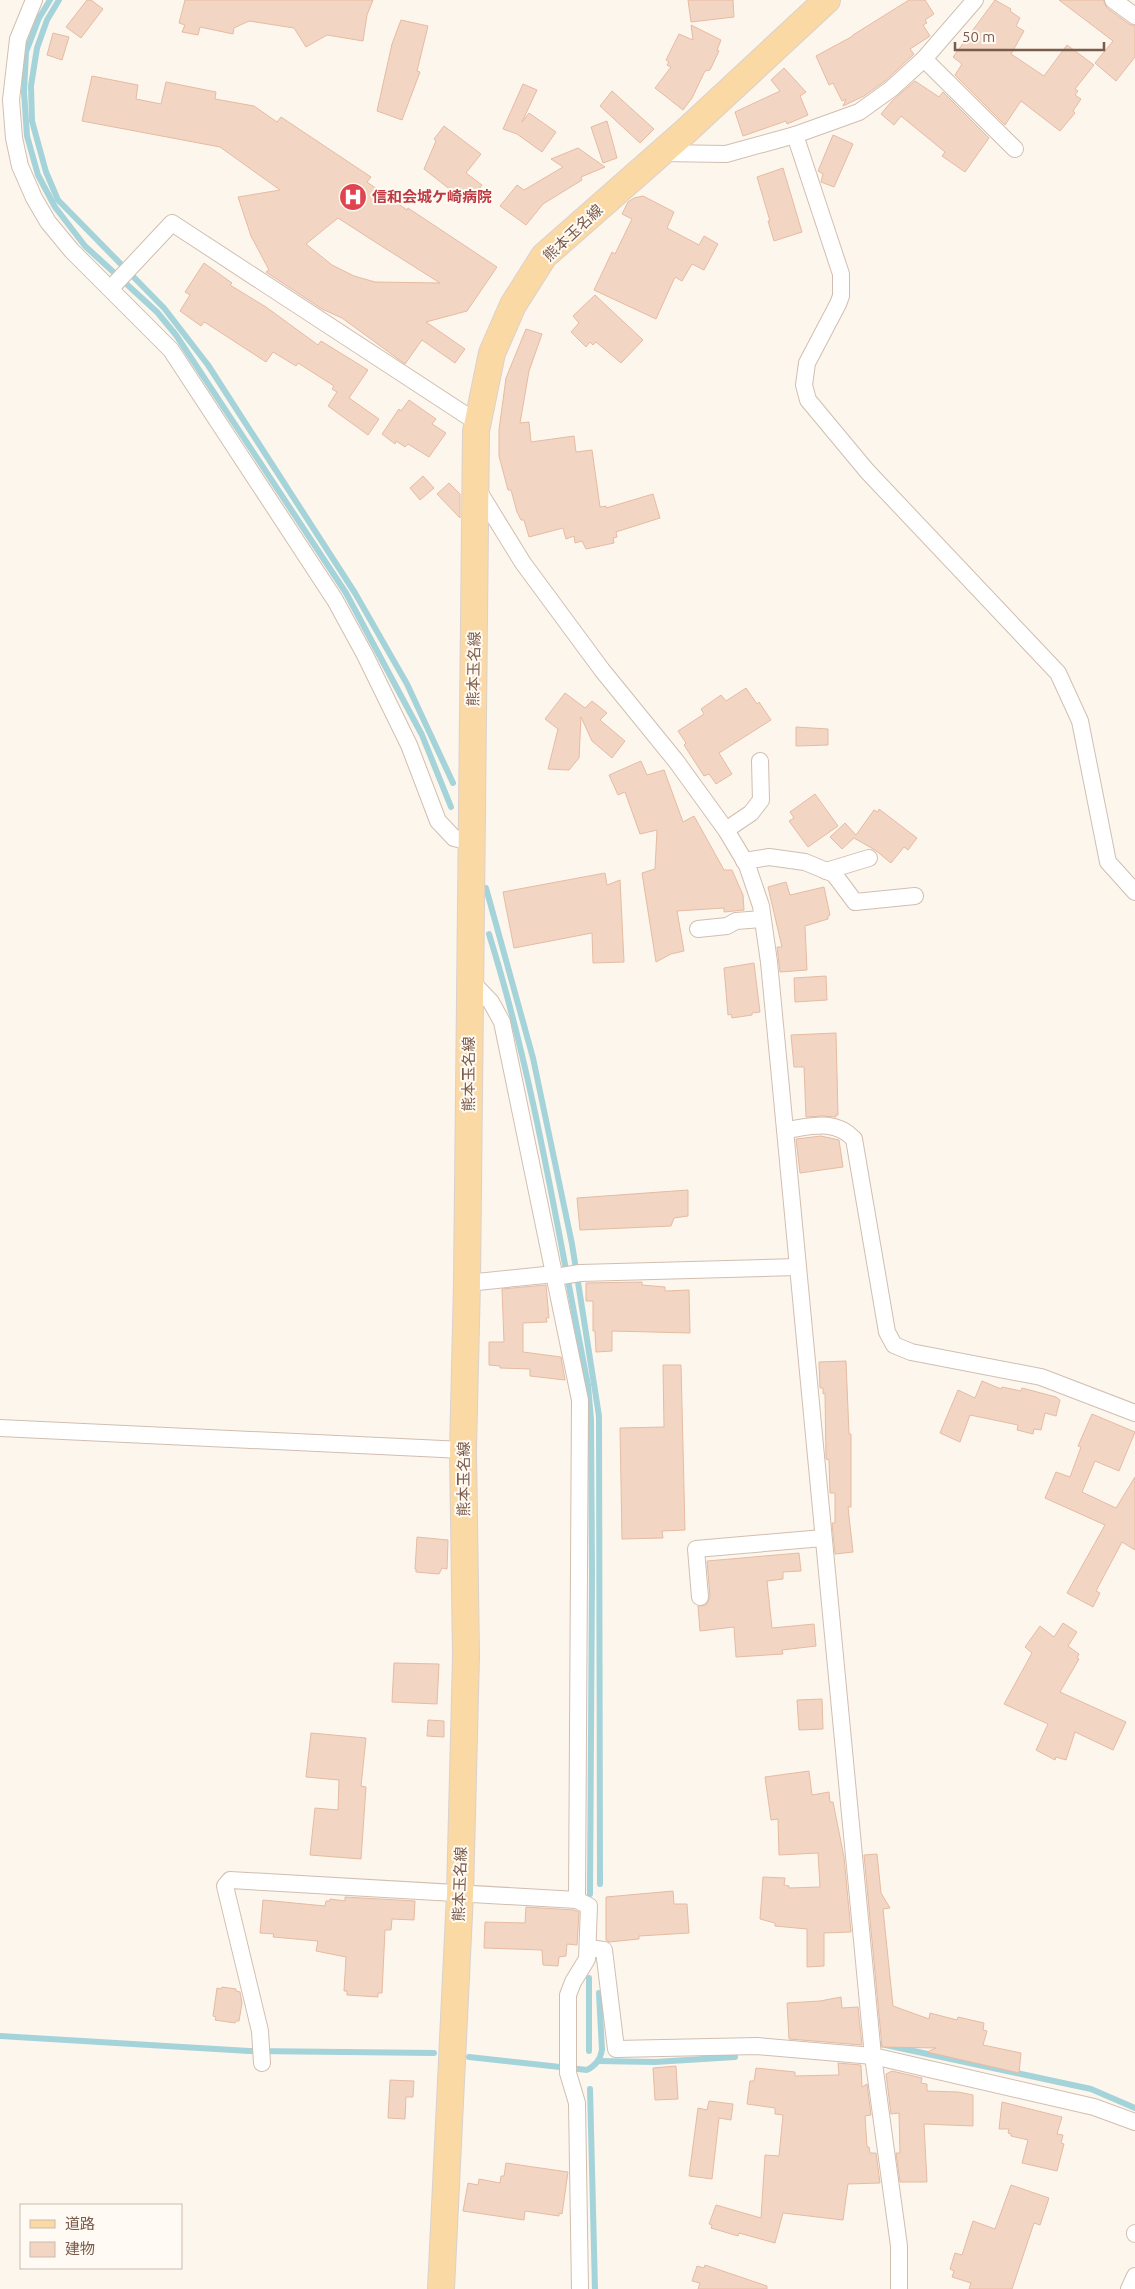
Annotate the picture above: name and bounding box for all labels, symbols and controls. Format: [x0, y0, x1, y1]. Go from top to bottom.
scale bar [955, 20, 1104, 52]
text: 50 m [962, 28, 995, 45]
hospital icon: 信和会城ケ崎病院 [338, 182, 368, 212]
place label: 信和会城ケ崎病院 [372, 188, 492, 205]
street label: 熊本玉名線 [539, 201, 606, 264]
street label: 熊本玉名線 [464, 631, 483, 707]
street label: 熊本玉名線 [460, 1036, 477, 1112]
street label: 熊本玉名線 [455, 1441, 472, 1517]
street label: 熊本玉名線 [450, 1846, 469, 1922]
legend [20, 2204, 182, 2269]
text: 道路 [65, 2215, 95, 2232]
text: 建物 [65, 2240, 95, 2257]

